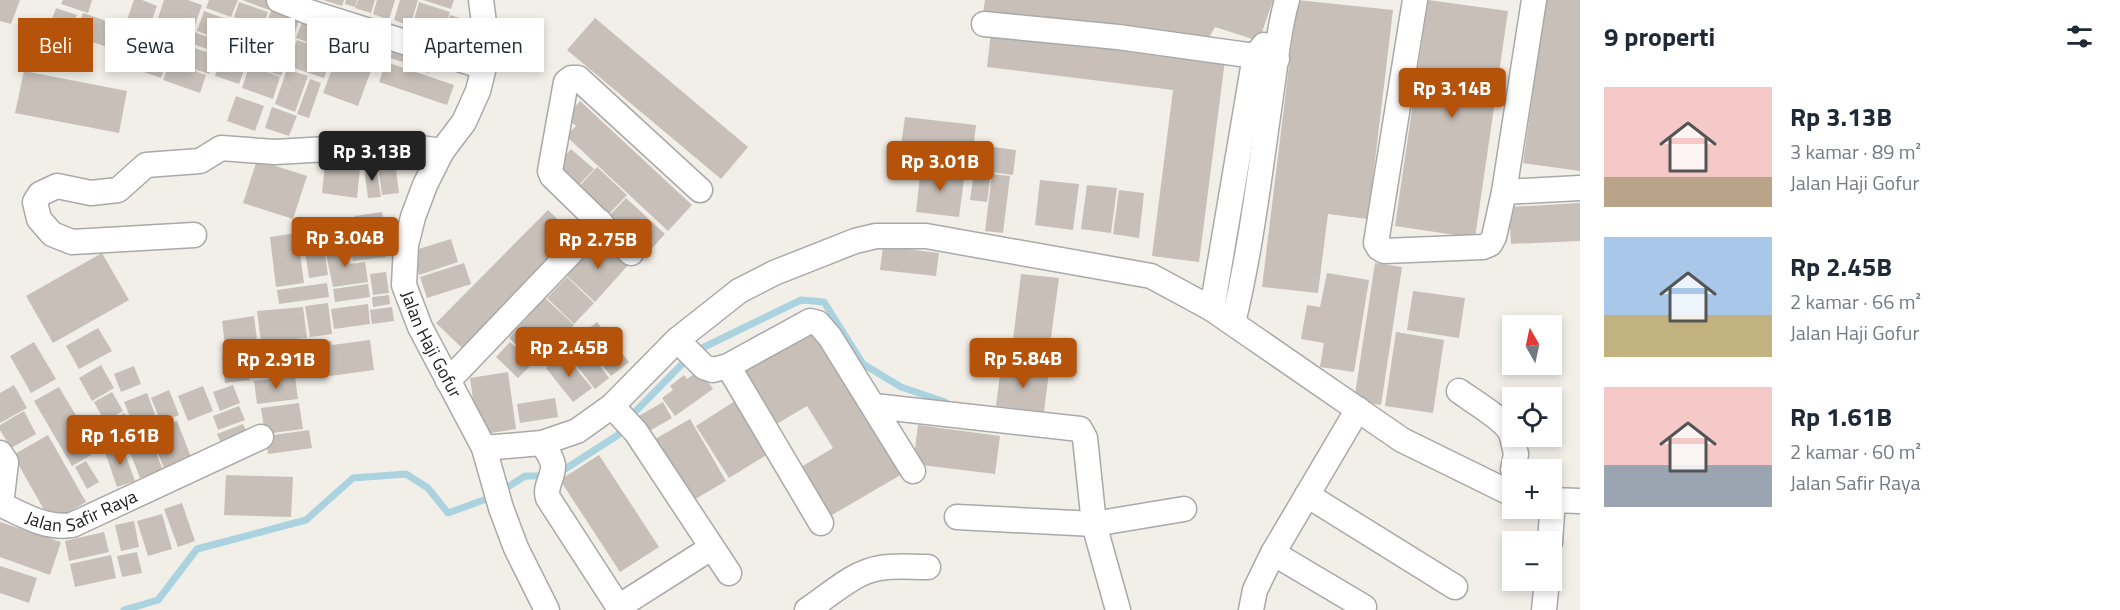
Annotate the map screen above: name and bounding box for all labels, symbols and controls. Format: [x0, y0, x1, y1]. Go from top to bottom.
text: 9 properti [1604, 17, 1715, 56]
chip: Beli [18, 18, 93, 72]
chip: Sewa [105, 18, 195, 72]
chip: Filter [207, 18, 295, 72]
chip: Baru [307, 18, 391, 72]
chip: Apartemen [403, 18, 544, 72]
icon: filters [2063, 20, 2096, 53]
pin: Rp 3.14B [1390, 68, 1514, 119]
text: Rp 3.14B [1413, 72, 1491, 103]
text: Rp 3.13B [1790, 97, 1892, 136]
icon: home [1652, 111, 1724, 183]
pin: Rp 3.13B [310, 131, 434, 182]
text: Rp 3.13B [333, 135, 411, 166]
text: 3 kamar · 89 m² [1790, 136, 1921, 167]
pin: Rp 3.01B [878, 141, 1002, 192]
text: Rp 3.01B [901, 145, 979, 176]
text: Jalan Haji Gofur [1790, 167, 1919, 198]
pin: Rp 3.04B [283, 217, 407, 268]
pin: Rp 2.75B [536, 219, 660, 270]
text: Rp 3.04B [306, 221, 384, 252]
text: Rp 2.75B [559, 223, 637, 254]
text: Rp 2.45B [1790, 247, 1892, 286]
icon: home [1652, 261, 1724, 333]
street label: Jalan Haji Gofur [394, 286, 469, 402]
text: 2 kamar · 66 m² [1790, 286, 1921, 317]
north arrow [1502, 315, 1562, 375]
map controls [1502, 315, 1562, 591]
text: Jalan Haji Gofur [1790, 317, 1919, 348]
pin: Rp 2.45B [507, 327, 631, 378]
text: Rp 2.45B [530, 331, 608, 362]
pin: Rp 5.84B [961, 338, 1085, 389]
pin: Rp 2.91B [214, 339, 338, 390]
text: Rp 5.84B [984, 342, 1062, 373]
text: Rp 2.91B [237, 343, 315, 374]
button: locate [1502, 387, 1562, 447]
text: Rp 1.61B [1790, 397, 1892, 436]
icon: home [1652, 411, 1724, 483]
pin: Rp 1.61B [58, 415, 182, 466]
text: Rp 1.61B [81, 419, 159, 450]
text: 2 kamar · 60 m² [1790, 436, 1921, 467]
button: + [1502, 459, 1562, 519]
text: Jalan Safir Raya [1790, 467, 1921, 498]
street label: Jalan Safir Raya [21, 483, 141, 539]
button: − [1502, 531, 1562, 591]

